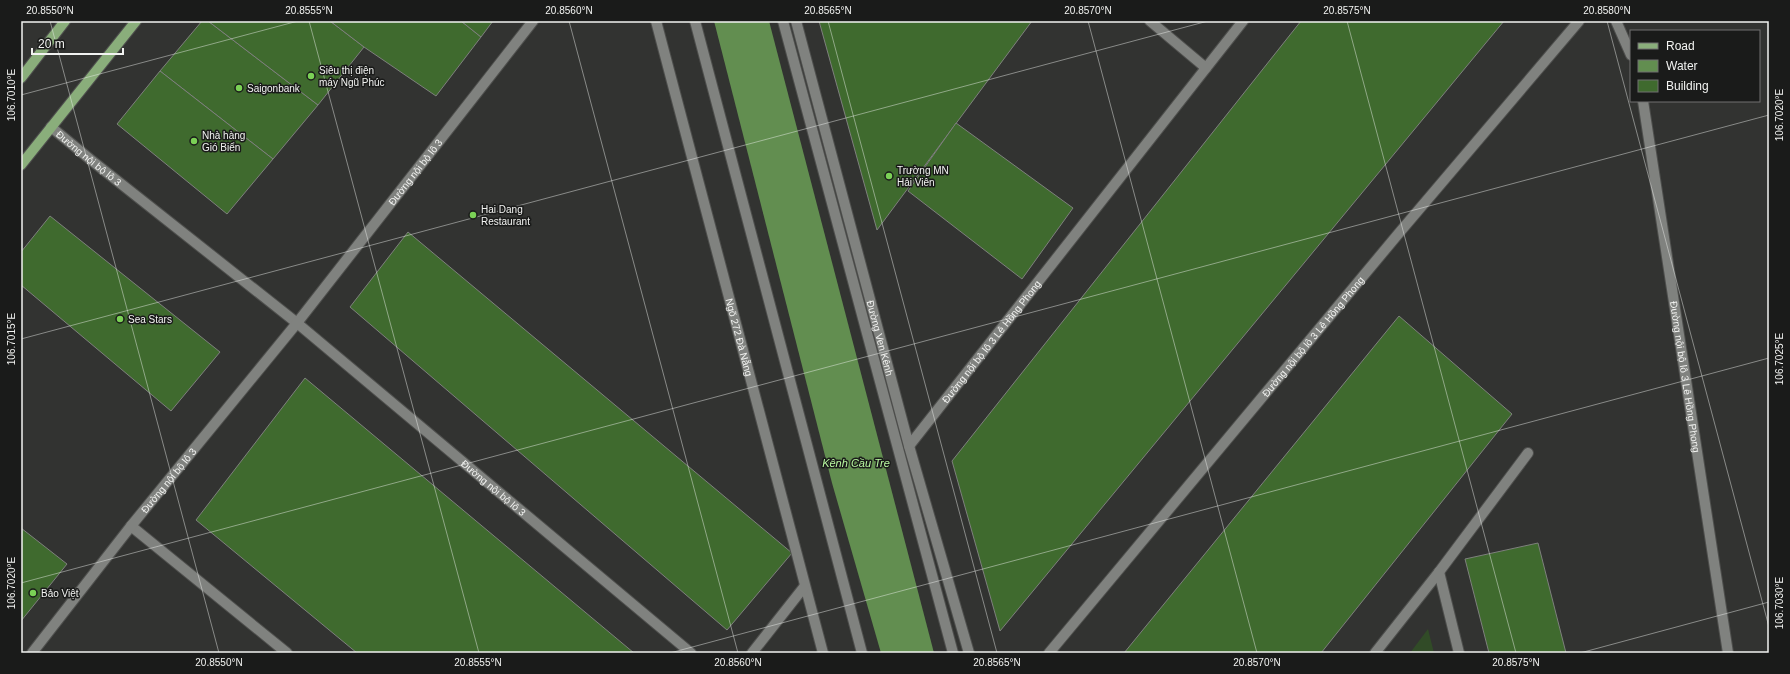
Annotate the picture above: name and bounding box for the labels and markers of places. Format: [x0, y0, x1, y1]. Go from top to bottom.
place label: Siêu thị điện máy Ngũ Phúc [319, 65, 385, 88]
marker: Siêu thị điện máy Ngũ Phúc [306, 71, 316, 81]
marker: Saigonbank [234, 83, 244, 93]
place label: Saigonbank [247, 83, 301, 94]
place label: Nhà hàng Gió Biển [202, 130, 245, 153]
marker: Nhà hàng Gió Biển [189, 136, 199, 146]
place label: Trường MN Hải Viên [897, 165, 949, 188]
marker: Trường MN Hải Viên [884, 171, 894, 181]
place label: Hai Dang Restaurant [481, 204, 530, 227]
marker: Hai Dang Restaurant [468, 210, 478, 220]
marker: Sea Stars [115, 314, 125, 324]
place label: Sea Stars [128, 314, 172, 325]
marker: Bảo Việt [28, 588, 38, 598]
place label: Bảo Việt [41, 588, 79, 599]

